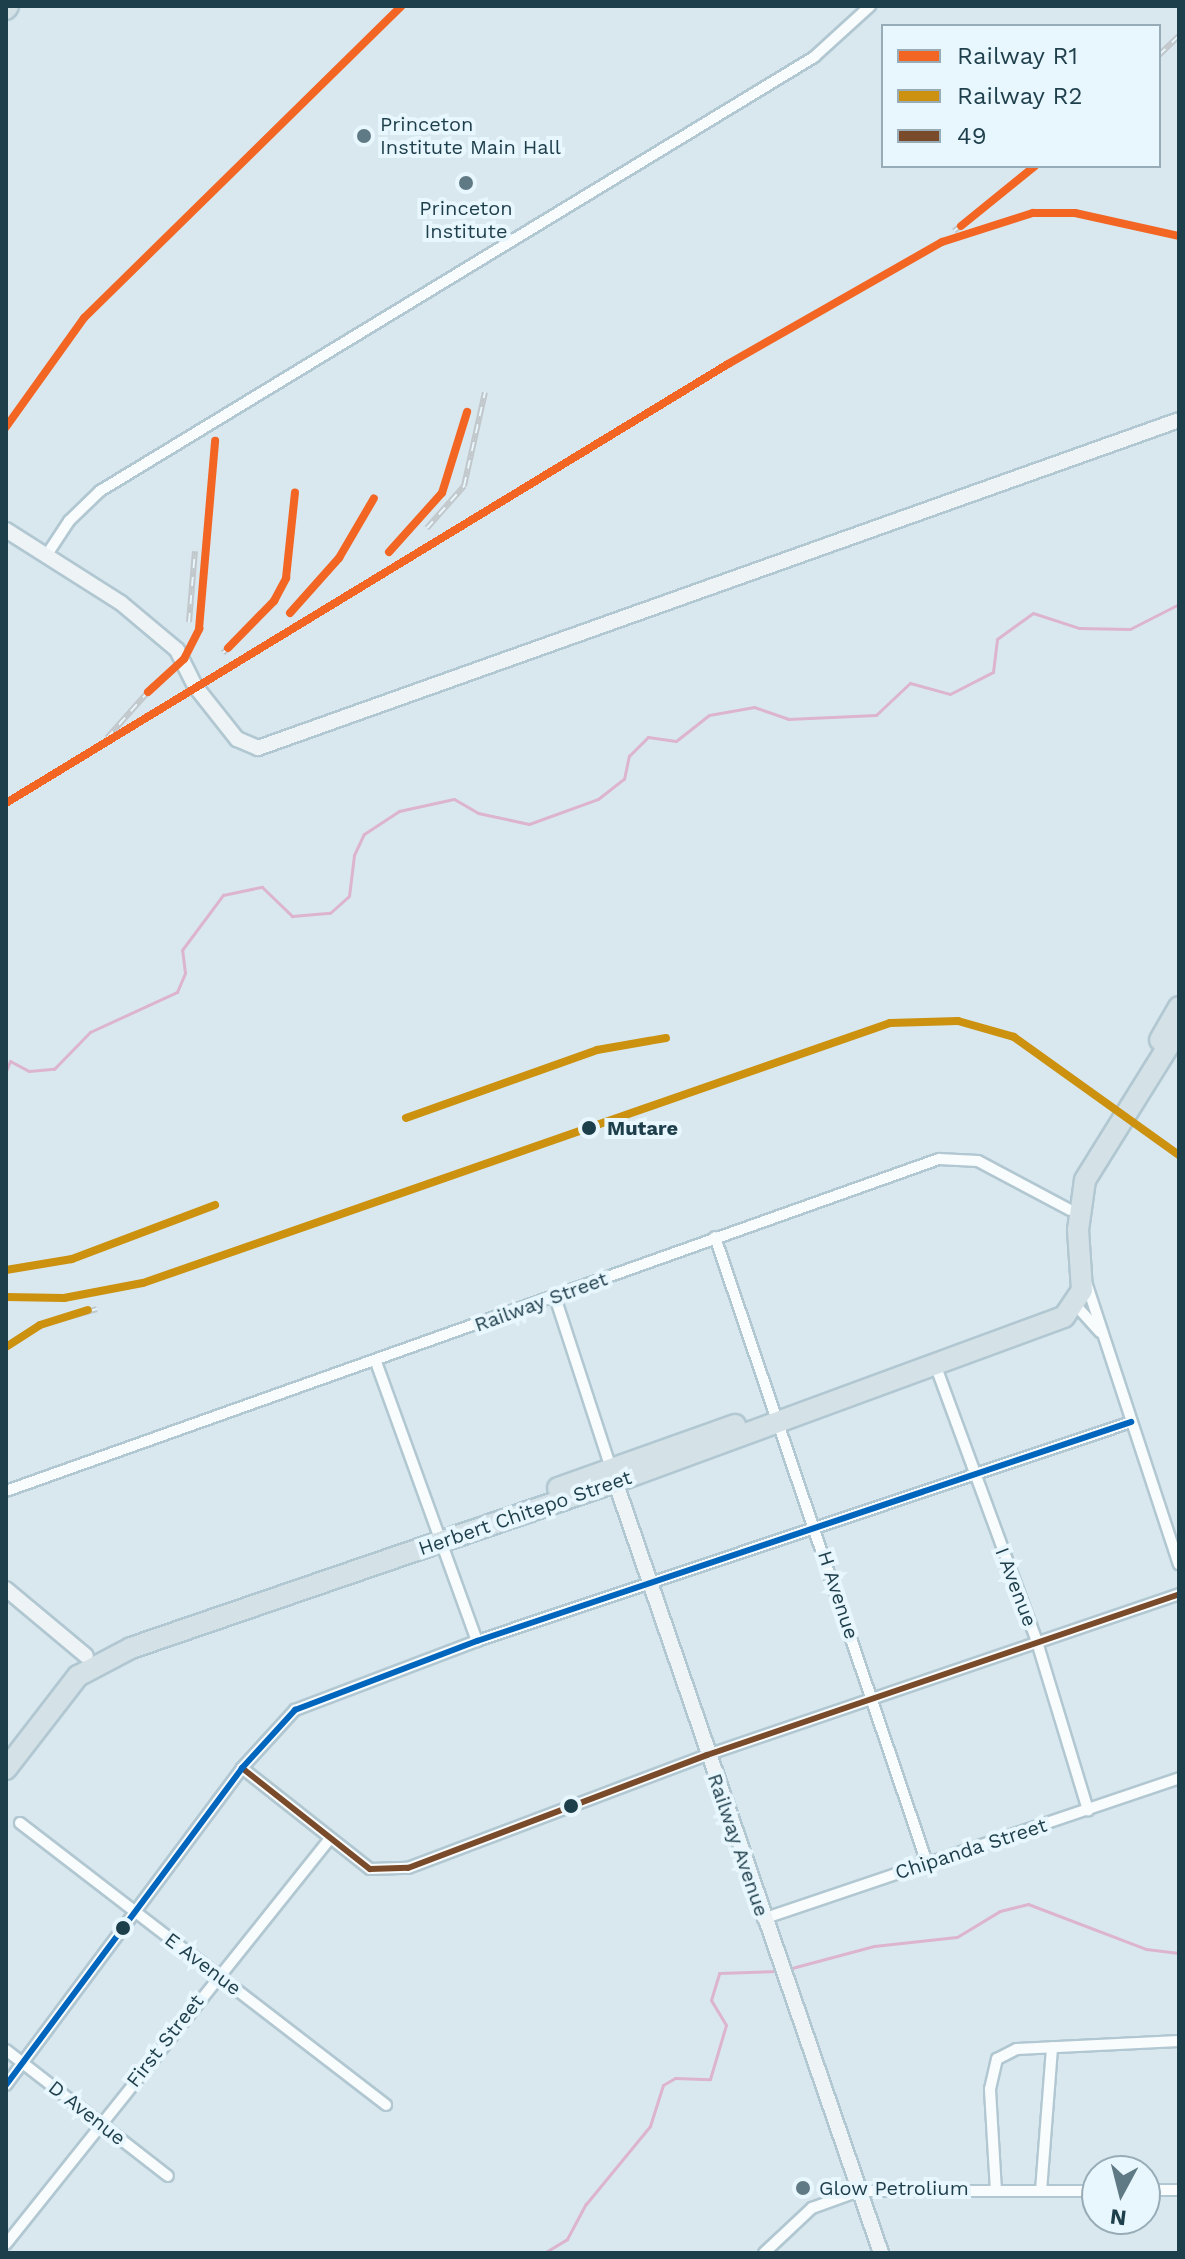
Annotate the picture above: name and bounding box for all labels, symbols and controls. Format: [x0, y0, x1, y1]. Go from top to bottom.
legend [881, 24, 1161, 168]
text: Railway R1 [957, 42, 1078, 70]
text: Railway R2 [957, 82, 1082, 110]
place label: Princeton Institute Main Hall [380, 112, 561, 159]
text: 49 [957, 122, 986, 150]
marker: Princeton Institute Main Hall [355, 127, 373, 145]
marker: Princeton Institute [457, 174, 475, 192]
place label: Princeton Institute [419, 196, 513, 243]
place label: Mutare [607, 1116, 678, 1140]
marker: Mutare [578, 1117, 600, 1139]
street label: Railway Street [471, 1267, 611, 1337]
street label: Herbert Chitepo Street [415, 1465, 635, 1561]
street label: I Avenue [990, 1544, 1042, 1630]
street label: H Avenue [812, 1547, 864, 1643]
street label: Railway Avenue [702, 1770, 774, 1920]
unlabelled marker [563, 1798, 579, 1814]
street label: Chipanda Street [892, 1813, 1050, 1885]
unlabelled marker [115, 1920, 131, 1936]
street label: E Avenue [160, 1927, 246, 2001]
street label: First Street [121, 1990, 209, 2092]
street label: D Avenue [43, 2075, 131, 2151]
north arrow [1081, 2155, 1161, 2235]
place label: Glow Petrolium [819, 2176, 969, 2200]
marker: Glow Petrolium [794, 2179, 812, 2197]
text: N [1109, 2204, 1128, 2231]

